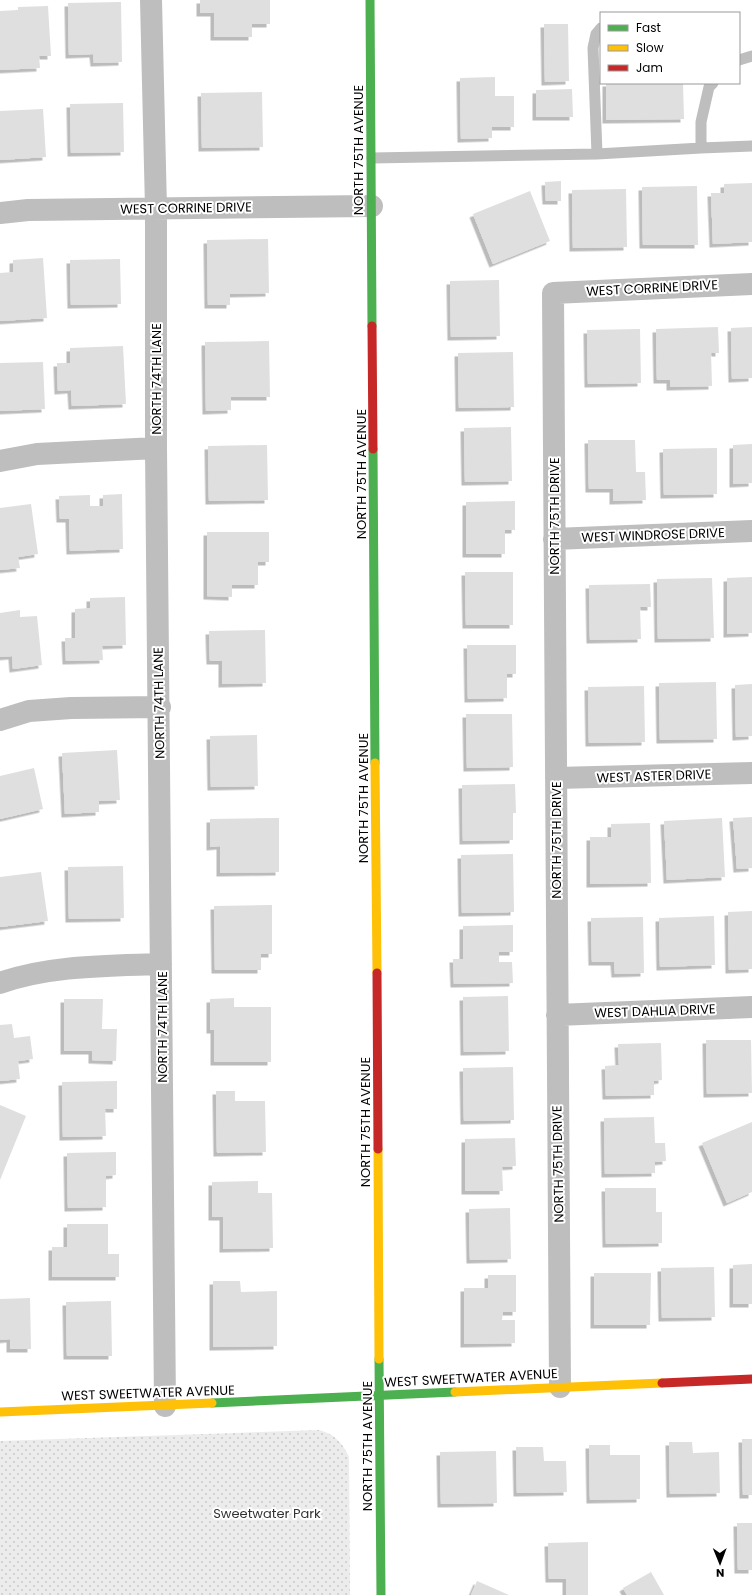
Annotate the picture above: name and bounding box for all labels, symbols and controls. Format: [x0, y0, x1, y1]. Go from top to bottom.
legend [600, 12, 740, 84]
text: Fast [636, 19, 661, 36]
text: Slow [636, 39, 664, 56]
text: Jam [636, 59, 663, 76]
street label: NORTH 75TH AVENUE [349, 85, 368, 215]
street label: WEST CORRINE DRIVE [120, 197, 252, 219]
street label: WEST CORRINE DRIVE [586, 275, 718, 301]
street label: NORTH 74TH LANE [147, 323, 166, 435]
street label: NORTH 75TH AVENUE [352, 409, 371, 539]
street label: NORTH 75TH DRIVE [545, 457, 564, 575]
street label: WEST WINDROSE DRIVE [581, 523, 725, 547]
street label: NORTH 74TH LANE [149, 647, 169, 759]
street label: NORTH 75TH AVENUE [354, 733, 373, 863]
street label: WEST ASTER DRIVE [596, 765, 712, 787]
street label: NORTH 75TH DRIVE [547, 781, 566, 899]
street label: NORTH 74TH LANE [153, 971, 172, 1083]
street label: WEST DAHLIA DRIVE [594, 999, 716, 1023]
street label: NORTH 75TH AVENUE [356, 1057, 375, 1187]
street label: NORTH 75TH DRIVE [547, 1105, 569, 1223]
street label: WEST SWEETWATER AVENUE [384, 1364, 558, 1392]
street label: WEST SWEETWATER AVENUE [61, 1380, 235, 1406]
street label: NORTH 75TH AVENUE [358, 1381, 377, 1511]
park label: Sweetwater Park [213, 1504, 321, 1523]
north arrow [700, 1543, 740, 1583]
text: N [716, 1565, 724, 1581]

